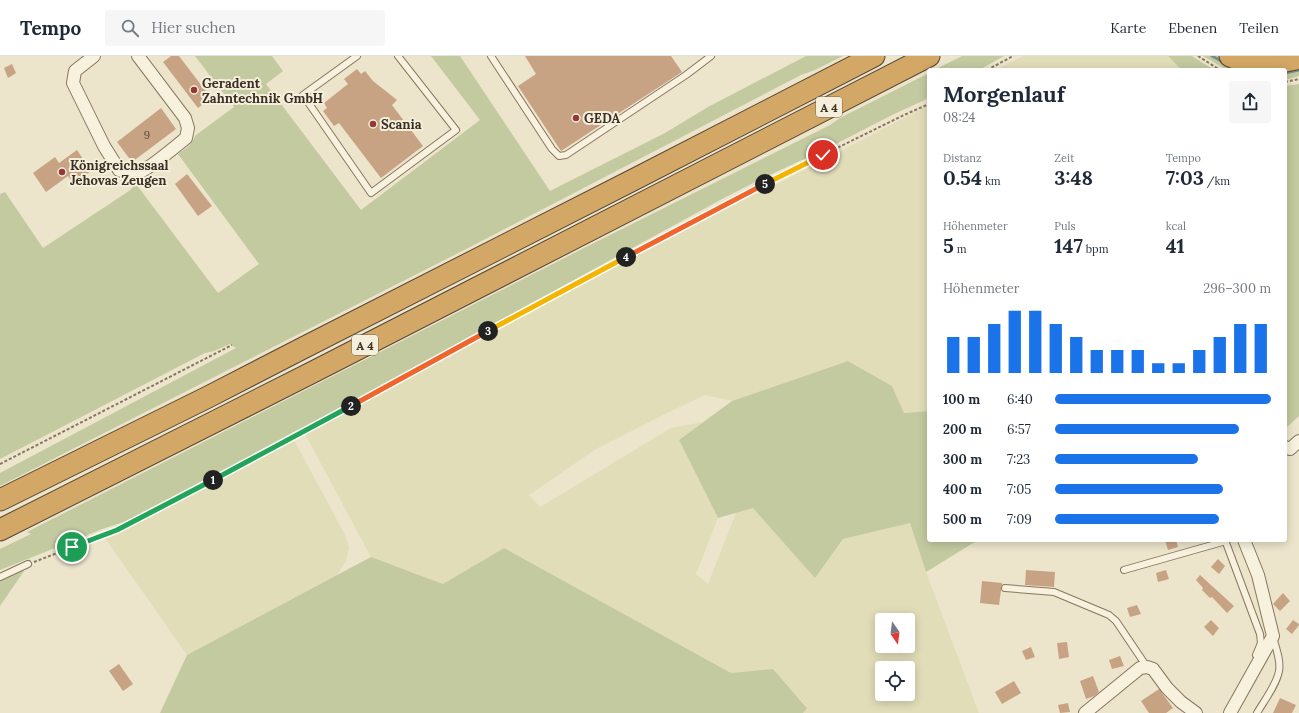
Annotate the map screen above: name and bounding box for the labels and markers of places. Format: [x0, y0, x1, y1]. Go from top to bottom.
place label: Geradent Zahntechnik GmbH [202, 75, 323, 107]
marker: Geradent Zahntechnik GmbH [189, 85, 199, 95]
place label: GEDA [584, 110, 620, 127]
marker: GEDA [571, 113, 581, 123]
place label: Scania [381, 116, 422, 133]
marker: Scania [368, 119, 378, 129]
pin [806, 138, 840, 172]
place label: Königreichssaal Jehovas Zeugen [70, 157, 169, 189]
marker: Königreichssaal Jehovas Zeugen [57, 167, 67, 177]
pin: 5 [755, 174, 775, 194]
pin: 4 [616, 247, 636, 267]
pin: 3 [478, 321, 498, 341]
pin: 2 [341, 396, 361, 416]
pin: 1 [203, 470, 223, 490]
pin [55, 530, 89, 564]

